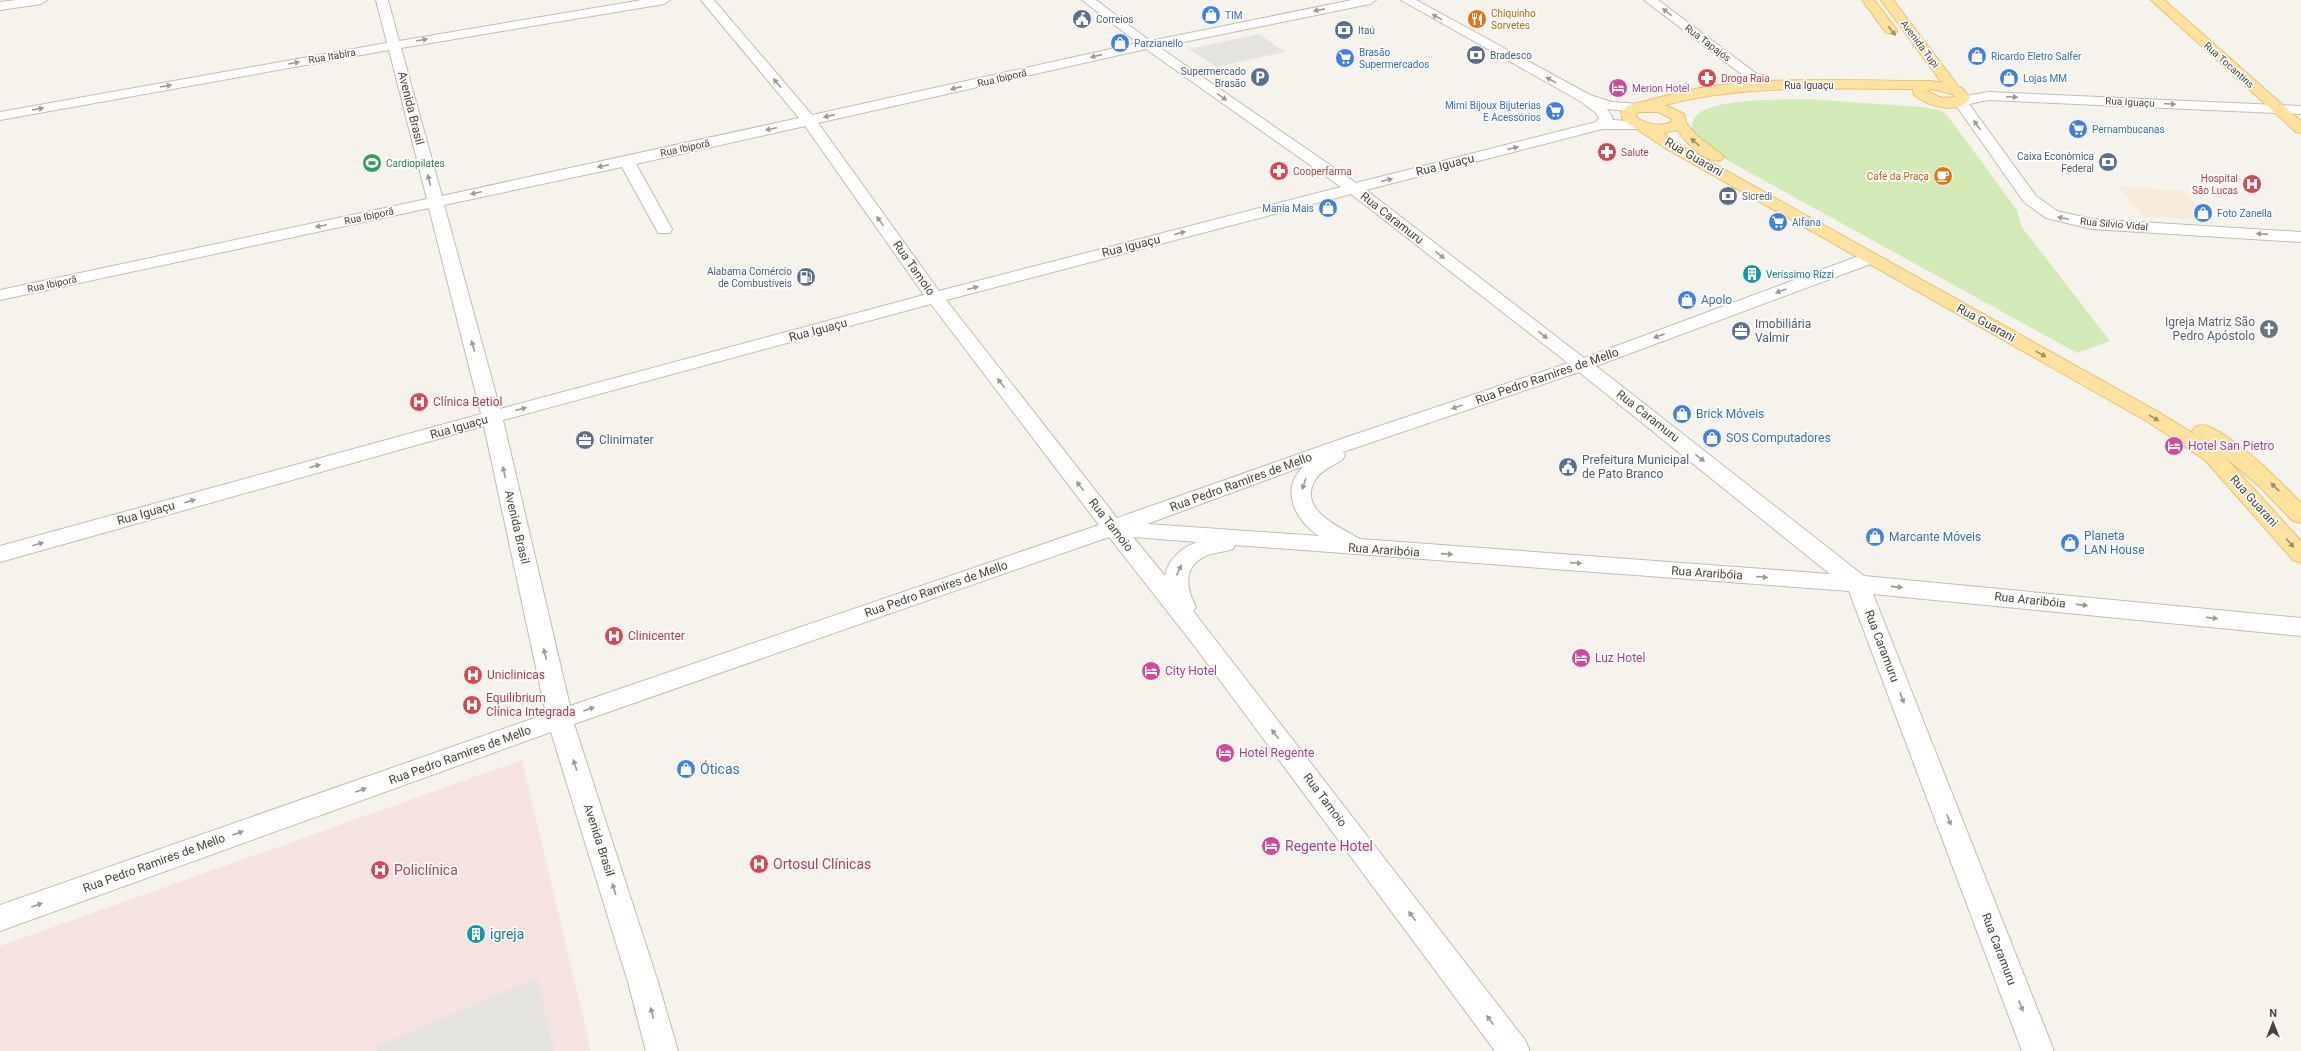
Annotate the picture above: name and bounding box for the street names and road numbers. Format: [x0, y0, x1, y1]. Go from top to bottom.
street label: Avenida Tupi [1899, 18, 1941, 70]
street label: Rua Tapajós [1683, 22, 1733, 64]
street label: Rua Tocantins [2202, 40, 2256, 90]
street label: Rua Itabira [308, 46, 356, 66]
street label: Rua Ibiporã [976, 67, 1028, 89]
street label: Avenida Brasil [395, 70, 427, 146]
street label: Rua Iguaçu [1784, 80, 1834, 91]
street label: Rua Iguaçu [2105, 95, 2155, 109]
street label: Rua Guarani [1662, 135, 1726, 179]
street label: Rua Ibiporã [659, 137, 711, 159]
street label: Rua Iguaçu [1414, 151, 1476, 179]
street label: Rua Caramuru [1358, 189, 1426, 247]
street label: Rua Ibiporã [343, 205, 395, 227]
street label: Rua Silvio Vidal [2080, 216, 2148, 232]
street label: Rua Iguaçu [1100, 232, 1162, 260]
street label: Rua Tamoio [890, 238, 938, 298]
street label: Rua Ibiporã [26, 273, 78, 295]
street label: Rua Guarani [1954, 301, 2018, 345]
street label: Rua Iguaçu [787, 316, 849, 344]
street label: Rua Pedro Ramires de Mello [1474, 345, 1621, 407]
street label: Rua Caramuru [1614, 387, 1682, 445]
street label: Rua Iguaçu [428, 412, 490, 442]
street label: Rua Pedro Ramires de Mello [1168, 450, 1314, 514]
street label: Rua Guarani [2227, 472, 2281, 530]
street label: Avenida Brasil [502, 489, 532, 565]
street label: Rua Tamoio [1086, 496, 1136, 554]
street label: Rua Iguaçu [115, 498, 177, 528]
street label: Rua Araribóia [1348, 541, 1420, 559]
street label: Rua Pedro Ramires de Mello [863, 558, 1010, 620]
street label: Rua Araribóia [1671, 564, 1743, 582]
street label: Rua Araribóia [1994, 589, 2066, 611]
street label: Rua Caramuru [1862, 608, 1902, 684]
street label: Rua Pedro Ramires de Mello [387, 723, 533, 787]
street label: Rua Tamoio [1300, 770, 1350, 830]
street label: Avenida Brasil [581, 802, 617, 878]
street label: Rua Pedro Ramires de Mello [81, 831, 227, 895]
street label: Rua Caramuru [1979, 911, 2019, 987]

